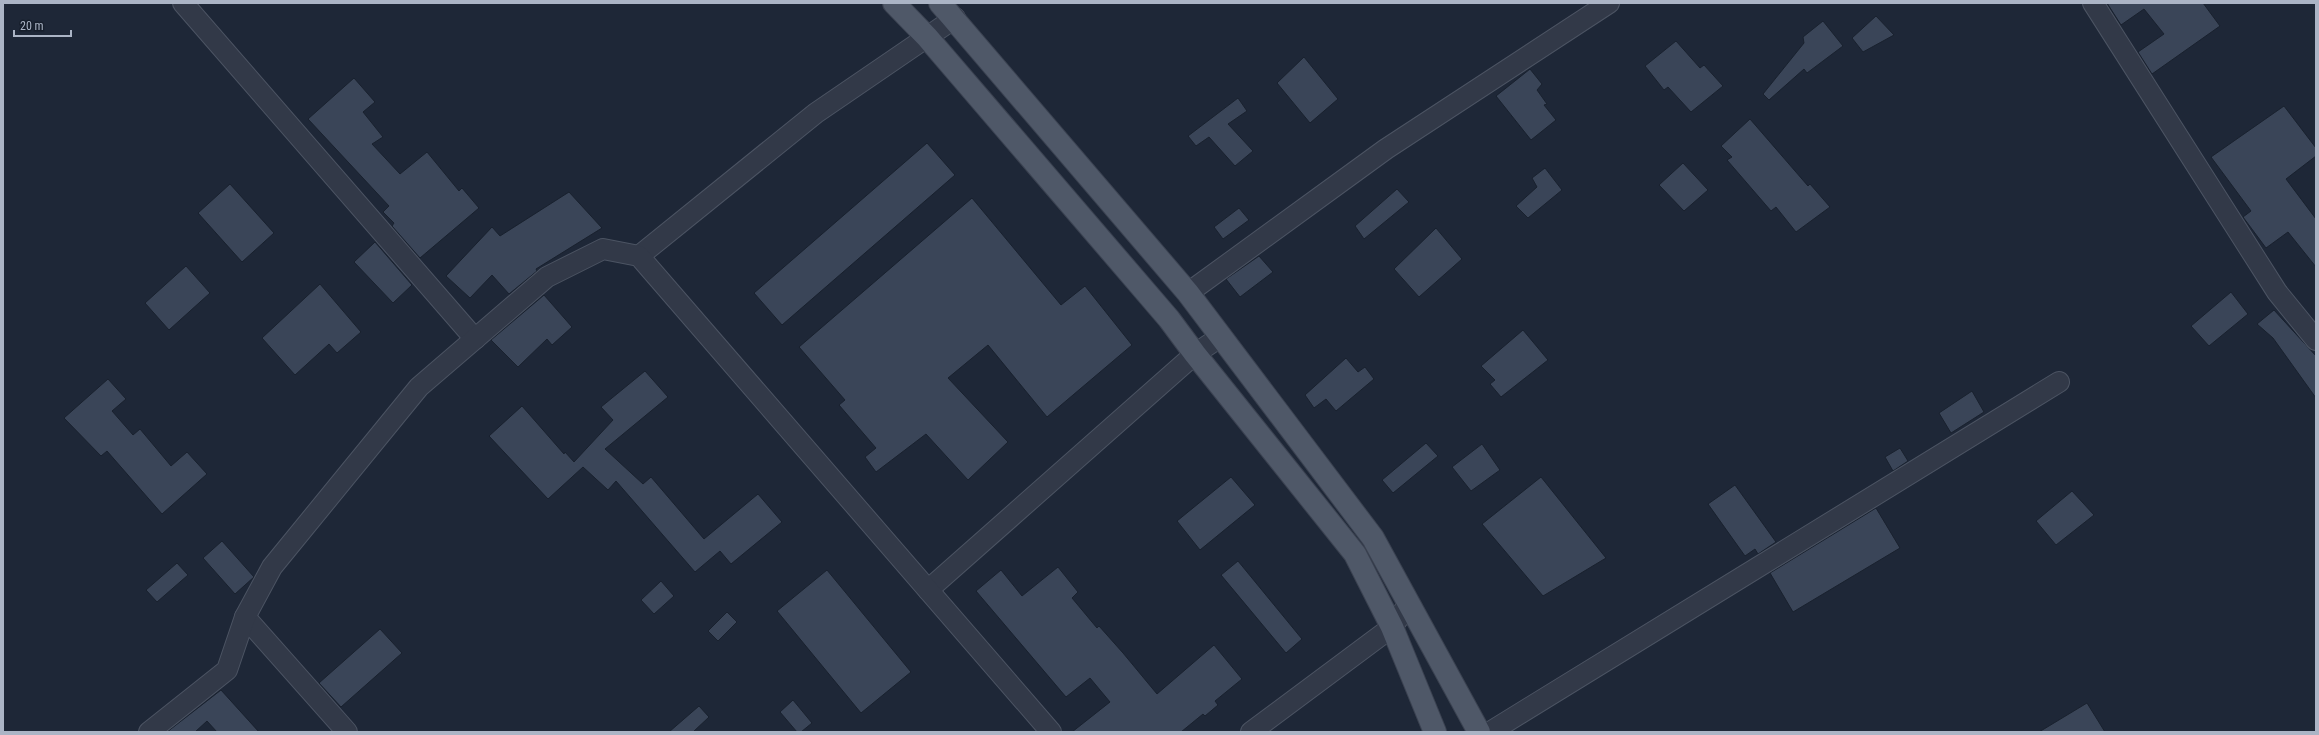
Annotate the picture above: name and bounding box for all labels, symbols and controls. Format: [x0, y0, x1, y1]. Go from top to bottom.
scale bar [14, 12, 71, 38]
text: 20 m [20, 19, 44, 33]

